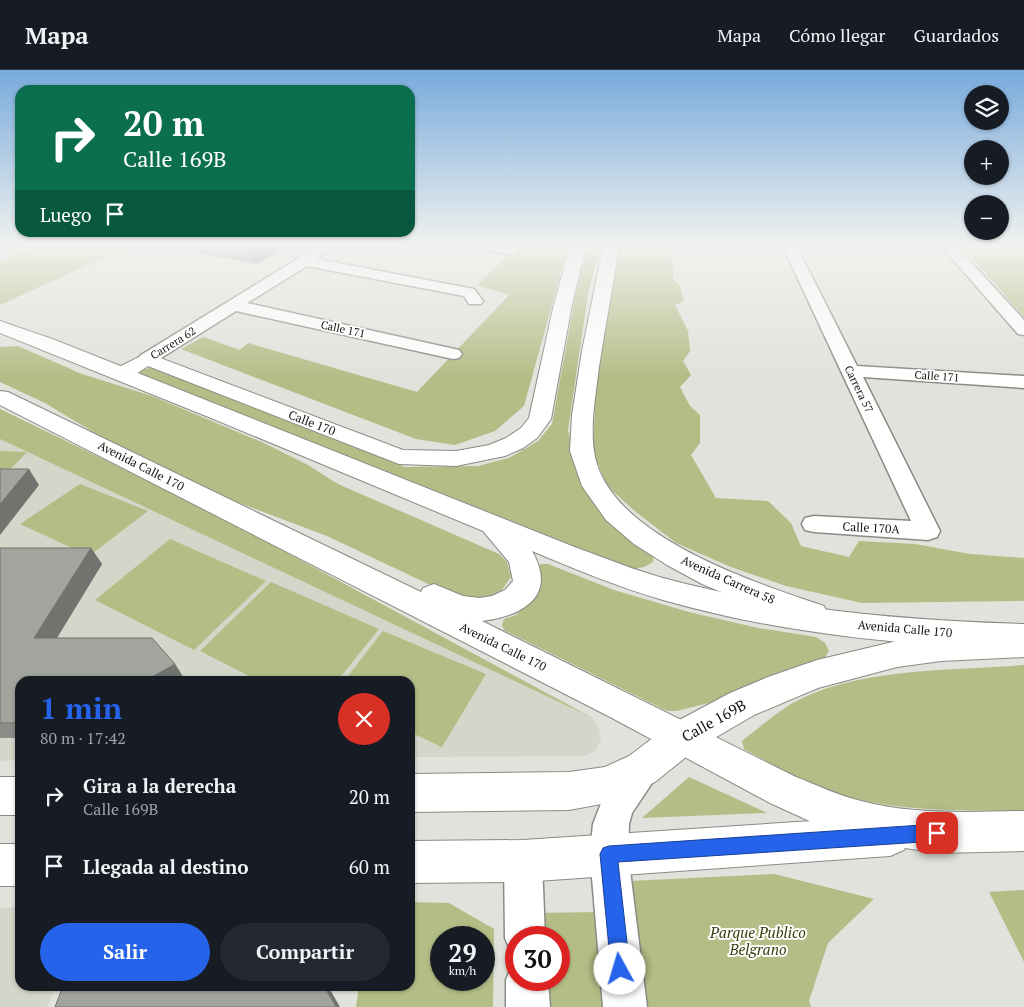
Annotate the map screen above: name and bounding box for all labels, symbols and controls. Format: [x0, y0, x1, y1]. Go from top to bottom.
text: Mapa [25, 19, 89, 51]
text: Mapa [717, 23, 761, 47]
text: Cómo llegar [789, 23, 885, 47]
text: Guardados [913, 23, 999, 47]
map controls [964, 85, 1009, 240]
button: layers [964, 85, 1009, 130]
text: 20 m [123, 100, 204, 146]
icon: right [40, 105, 105, 170]
button: + [964, 140, 1009, 185]
text: Calle 169B [123, 144, 227, 173]
button: − [964, 195, 1009, 240]
icon: arrive [101, 200, 129, 228]
text: Luego [40, 202, 91, 227]
street label: Calle 171 [320, 317, 366, 341]
street label: Carrera 62 [148, 324, 198, 362]
street label: Carrera 57 [842, 363, 876, 415]
street label: Calle 171 [914, 367, 960, 385]
street label: Calle 170 [287, 407, 338, 438]
street label: Avenida Calle 170 [96, 437, 187, 494]
street label: Calle 170A [842, 519, 901, 537]
street label: Avenida Carrera 58 [679, 552, 777, 607]
street label: Avenida Calle 170 [857, 617, 953, 640]
street label: Avenida Calle 170 [457, 619, 549, 674]
text: 1 min [40, 688, 122, 728]
button: close [338, 693, 390, 745]
street label: Calle 169B [678, 694, 749, 746]
text: 80 m · 17:42 [40, 727, 126, 749]
text: Gira a la derecha [83, 773, 236, 798]
icon: right [40, 782, 68, 810]
text: 20 m [349, 784, 390, 809]
text: Calle 169B [83, 798, 158, 820]
pin [916, 812, 958, 854]
icon: arrive [923, 819, 951, 847]
icon: arrive [40, 852, 68, 880]
text: Llegada al destino [83, 854, 249, 879]
text: 60 m [349, 854, 390, 879]
park label: Parque Publico Belgrano [709, 922, 806, 959]
button: Salir [40, 923, 210, 981]
button: Compartir [220, 923, 390, 981]
speed limit sign: 30 [505, 926, 570, 991]
text: 29 [448, 936, 477, 969]
position arrow [593, 942, 645, 994]
text: km/h [449, 963, 476, 978]

